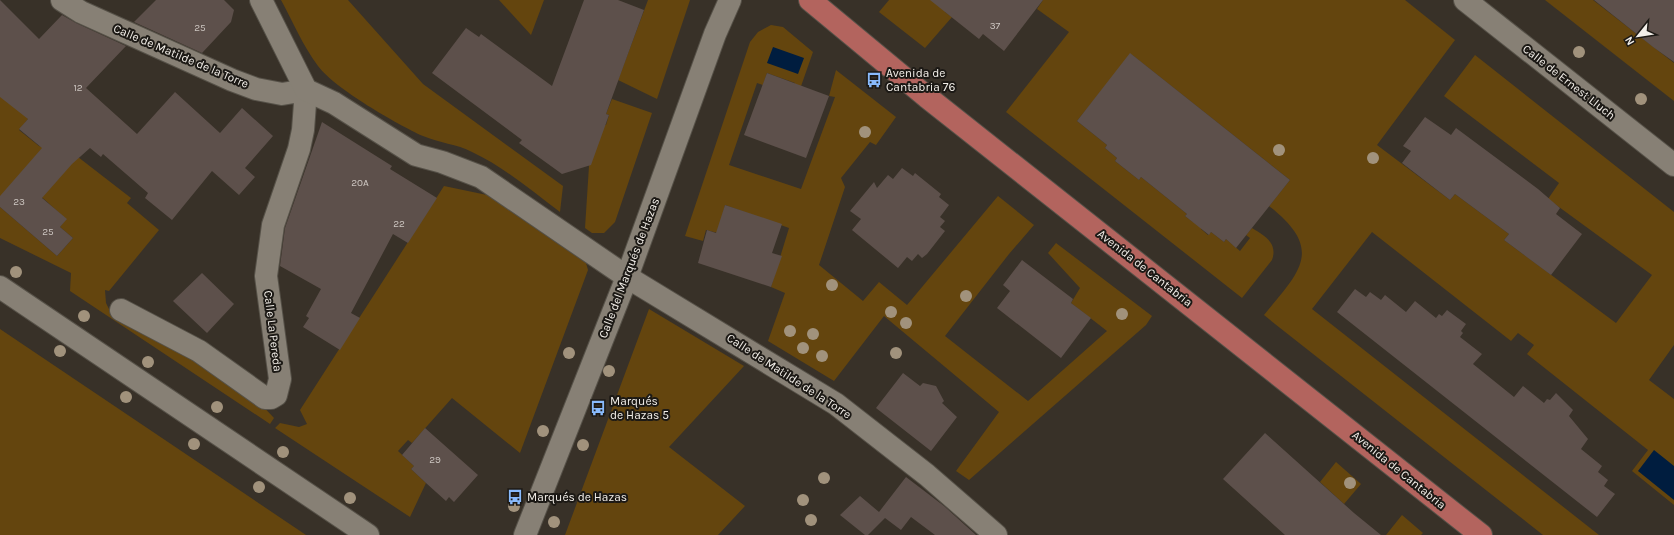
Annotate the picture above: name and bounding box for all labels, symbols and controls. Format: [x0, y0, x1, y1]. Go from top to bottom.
north arrow [1618, 16, 1658, 56]
house number: 37 [990, 20, 1001, 32]
street label: Calle de Matilde de la Torre [111, 21, 251, 91]
house number: 25 [194, 22, 206, 34]
text: N [1622, 34, 1637, 47]
street label: Calle de Ernest Lluch [1520, 41, 1618, 123]
place label: Avenida de Cantabria 76 [886, 66, 955, 94]
bus stop icon: Avenida de Cantabria 76 [865, 71, 883, 89]
house number: 12 [73, 82, 83, 94]
house number: 20A [351, 177, 369, 189]
house number: 23 [13, 196, 25, 208]
street label: Calle del Marqués de Hazas [596, 196, 662, 340]
house number: 22 [393, 218, 405, 230]
house number: 25 [42, 226, 54, 238]
street label: Avenida de Cantabria [1095, 227, 1195, 309]
street label: Calle La Pereda [261, 290, 285, 372]
street label: Calle de Matilde de la Torre [724, 330, 854, 422]
place label: Marqués de Hazas 5 [610, 394, 669, 422]
bus stop icon: Marqués de Hazas 5 [589, 399, 607, 417]
street label: Avenida de Cantabria [1349, 428, 1449, 512]
house number: 29 [429, 454, 441, 466]
bus stop icon: Marqués de Hazas [506, 488, 524, 506]
place label: Marqués de Hazas [527, 490, 627, 504]

